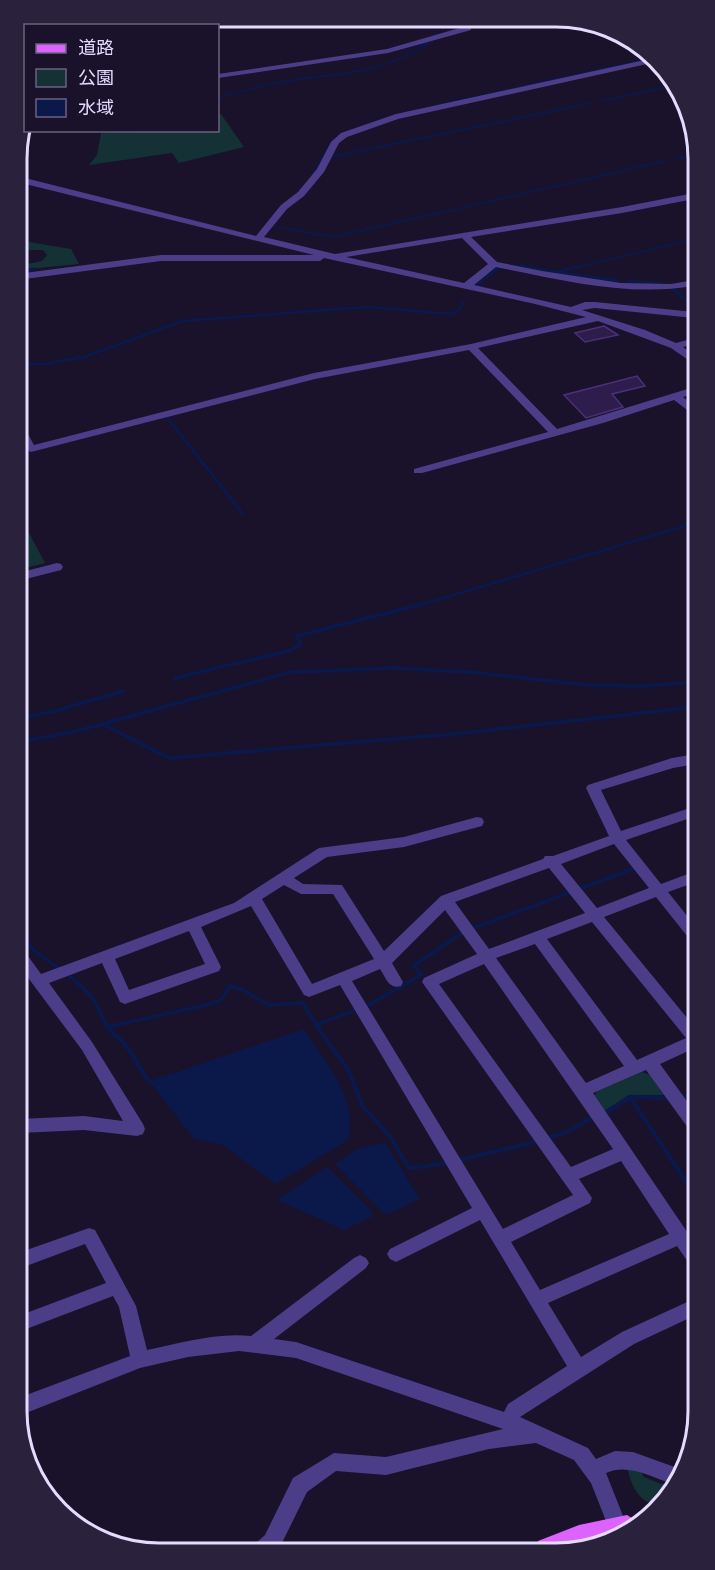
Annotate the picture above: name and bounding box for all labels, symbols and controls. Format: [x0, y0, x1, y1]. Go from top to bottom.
legend [24, 24, 219, 132]
text: 道路 [78, 37, 114, 59]
text: 公園 [78, 67, 114, 89]
text: 水域 [78, 97, 114, 119]

